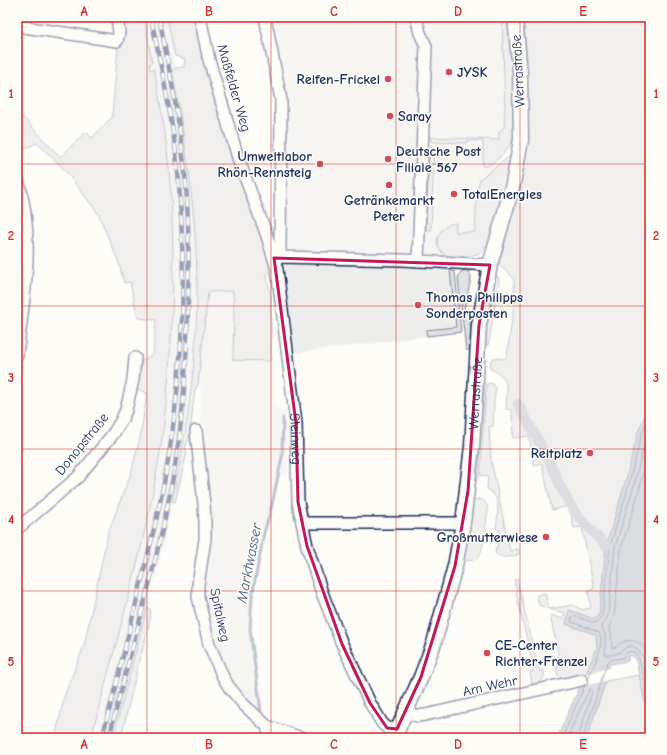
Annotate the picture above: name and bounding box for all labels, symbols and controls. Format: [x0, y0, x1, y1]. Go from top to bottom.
text: A [80, 4, 88, 19]
text: B [205, 4, 213, 19]
text: C [330, 4, 338, 19]
text: D [454, 4, 462, 19]
text: E [579, 4, 587, 19]
street label: Werrastraße [508, 34, 528, 108]
street label: Maßfelder Weg [213, 42, 255, 134]
place label: JYSK [457, 64, 487, 81]
marker: JYSK [444, 67, 454, 77]
place label: Reifen-Frickel [297, 71, 380, 88]
marker: Reifen-Frickel [383, 74, 393, 84]
text: 1 [8, 86, 14, 101]
text: 1 [653, 86, 659, 101]
place label: Saray [398, 108, 432, 125]
marker: Saray [385, 111, 395, 121]
place label: Deutsche Post Filiale 567 [396, 143, 481, 176]
place label: Umweltlabor Rhön-Rennsteig [217, 148, 312, 181]
marker: Deutsche Post Filiale 567 [383, 154, 393, 164]
marker: Umweltlabor Rhön-Rennsteig [315, 159, 325, 169]
marker: Getränkemarkt Peter [384, 180, 394, 190]
place label: TotalEnergies [462, 186, 542, 203]
marker: TotalEnergies [449, 189, 459, 199]
place label: Getränkemarkt Peter [344, 192, 434, 225]
text: 2 [8, 228, 14, 243]
text: 2 [653, 228, 659, 243]
place label: Thomas Philipps Sonderposten [426, 289, 523, 322]
marker: Thomas Philipps Sonderposten [413, 300, 423, 310]
street label: Werrastraße [464, 356, 486, 430]
text: 3 [8, 370, 14, 385]
text: 3 [653, 370, 659, 385]
street label: Donopstraße [52, 409, 112, 479]
street label: Steinweg [286, 412, 306, 465]
place label: Reitplatz [531, 445, 582, 462]
marker: Reitplatz [585, 448, 595, 458]
text: 4 [8, 512, 14, 527]
text: 4 [653, 512, 659, 527]
water label: Marktwasser [232, 521, 266, 605]
place label: Großmutterwiese [437, 529, 538, 546]
marker: Großmutterwiese [541, 532, 551, 542]
street label: Spitalweg [206, 586, 234, 644]
place label: CE-Center Richter+Frenzel [495, 637, 587, 670]
marker: CE-Center Richter+Frenzel [482, 648, 492, 658]
text: 5 [8, 654, 15, 669]
text: 5 [653, 654, 660, 669]
street label: Am Wehr [461, 672, 519, 700]
text: A [80, 737, 88, 752]
text: B [205, 737, 213, 752]
text: C [330, 737, 338, 752]
text: D [454, 737, 462, 752]
text: E [579, 737, 587, 752]

